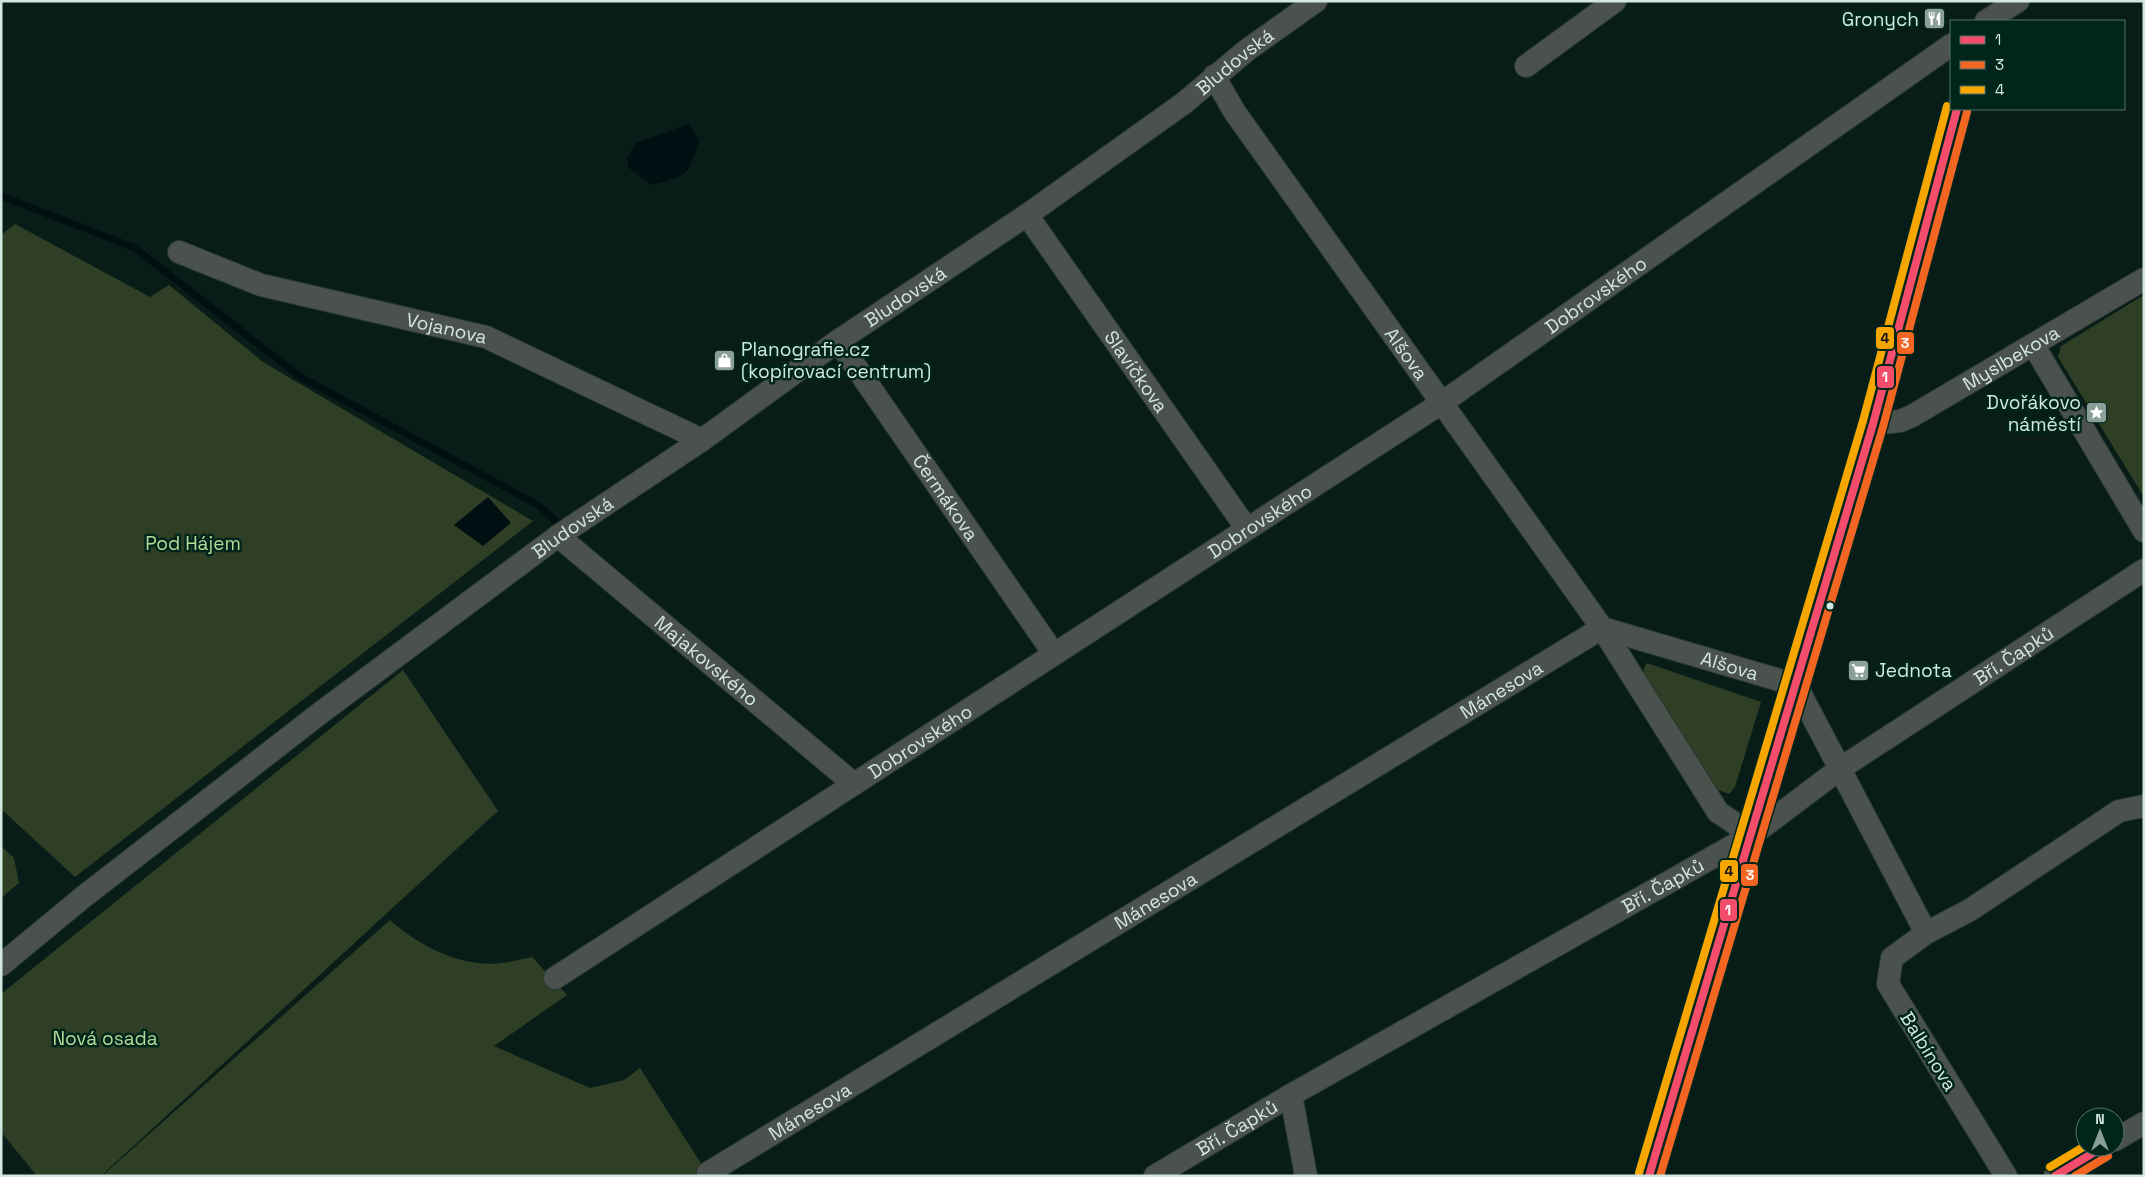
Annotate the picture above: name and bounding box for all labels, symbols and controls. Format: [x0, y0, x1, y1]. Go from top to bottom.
place label: Gronych [1842, 7, 1919, 32]
restaurant icon: Gronych [1923, 7, 1947, 31]
legend [1950, 20, 2125, 110]
street label: Bludovská [1191, 23, 1279, 101]
text: 1 [1995, 30, 2001, 49]
text: 3 [1995, 55, 2004, 74]
text: 4 [1995, 80, 2004, 99]
street label: Dobrovského [1540, 251, 1652, 340]
street label: Bludovská [860, 260, 951, 333]
street label: Vojanova [404, 307, 490, 350]
street label: Myslbekova [1958, 320, 2064, 396]
street label: Alšova [1379, 323, 1434, 385]
street label: Slavíčkova [1099, 326, 1174, 418]
line badge: 4 [1875, 326, 1895, 350]
text: 4 [1881, 329, 1890, 347]
line badge: 3 [1896, 331, 1915, 355]
text: 3 [1901, 334, 1909, 352]
place label: Planografie.cz (kopírovací centrum) [741, 337, 931, 384]
shop icon: Planografie.cz (kopírovací centrum) [713, 348, 737, 372]
line badge: 1 [1876, 365, 1895, 389]
text: 1 [1882, 368, 1888, 386]
place label: Dvořákovo náměstí [1986, 390, 2081, 437]
place icon: Dvořákovo náměstí [2085, 401, 2109, 425]
street label: Čermákova [907, 449, 984, 546]
street label: Dobrovského [1203, 478, 1317, 564]
street label: Bludovská [527, 491, 618, 564]
park label: Pod Hájem [145, 531, 241, 556]
unlabelled marker [1825, 601, 1835, 611]
street label: Majakovského [649, 610, 764, 712]
street label: Bří. Čapků [1969, 620, 2059, 691]
street label: Alšova [1698, 646, 1761, 686]
street label: Mánesova [1455, 655, 1548, 725]
supermarket icon: Jednota [1847, 658, 1871, 682]
place label: Jednota [1875, 658, 1952, 683]
street label: Dobrovského [863, 699, 977, 785]
street label: Bří. Čapků [1617, 853, 1709, 919]
line badge: 4 [1719, 859, 1739, 883]
text: 4 [1725, 862, 1734, 880]
line badge: 3 [1740, 863, 1759, 887]
street label: Mánesova [1110, 866, 1202, 935]
text: 3 [1746, 866, 1754, 884]
line badge: 1 [1719, 898, 1738, 922]
text: 1 [1725, 901, 1731, 919]
street label: Balbínova [1894, 1007, 1963, 1096]
park label: Nová osada [52, 1026, 158, 1051]
street label: Mánesova [764, 1077, 856, 1146]
street label: Bří. Čapků [1192, 1094, 1282, 1162]
north arrow [2075, 1107, 2125, 1157]
text: N [2095, 1110, 2105, 1128]

